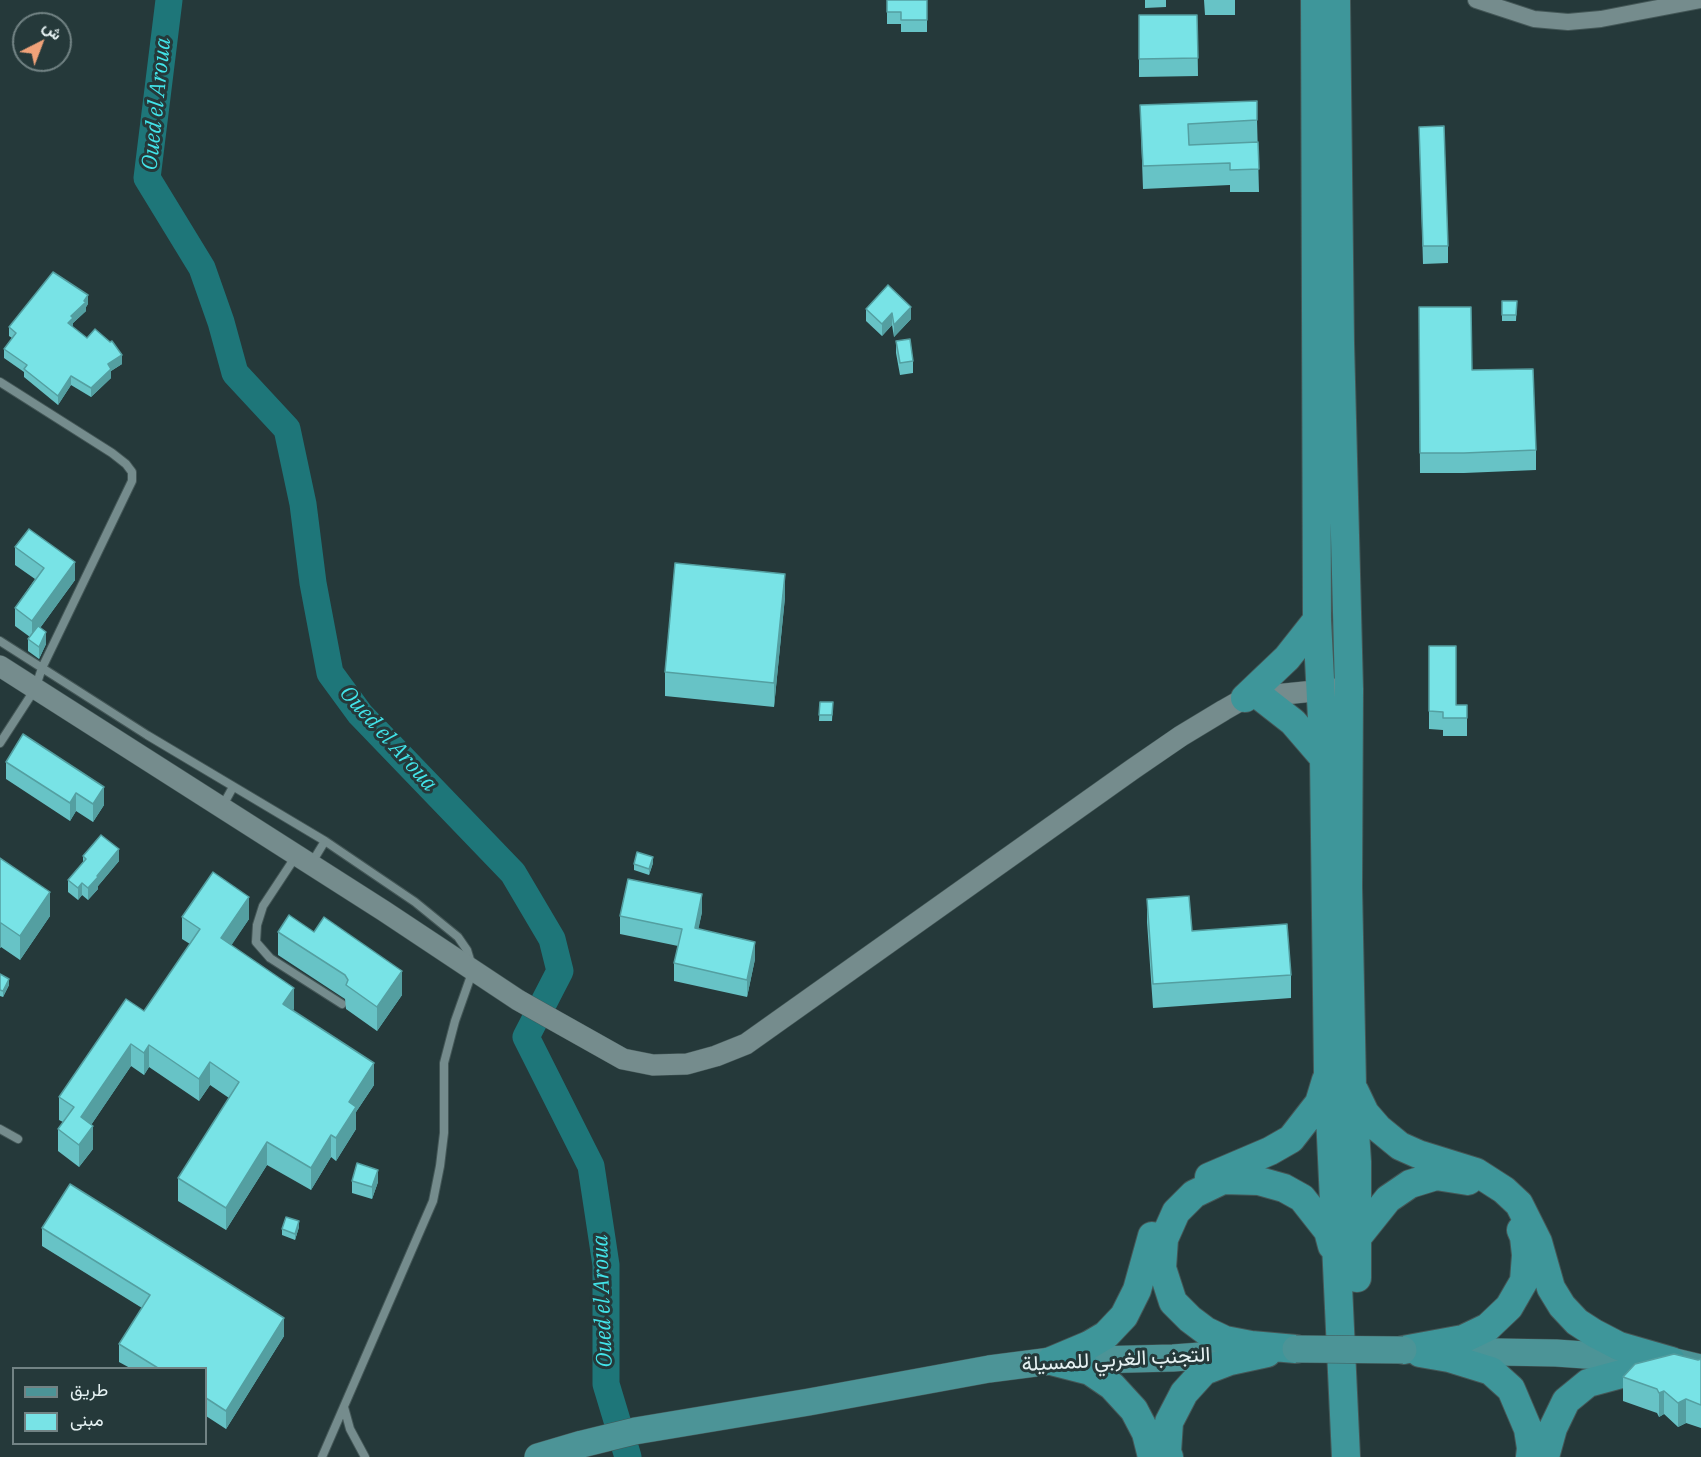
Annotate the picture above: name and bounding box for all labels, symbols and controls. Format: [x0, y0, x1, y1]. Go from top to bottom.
north arrow [12, 12, 72, 72]
text: ش [39, 16, 67, 44]
water label: Oued el Aroua [137, 36, 177, 172]
water label: Oued el Aroua [334, 681, 442, 797]
water label: Oued el Aroua [587, 1234, 619, 1368]
street label: التجنب الغربي للمسيلة [1021, 1342, 1211, 1378]
legend [12, 1367, 207, 1445]
text: طريق [70, 1378, 108, 1401]
text: مبنى [70, 1408, 104, 1431]

